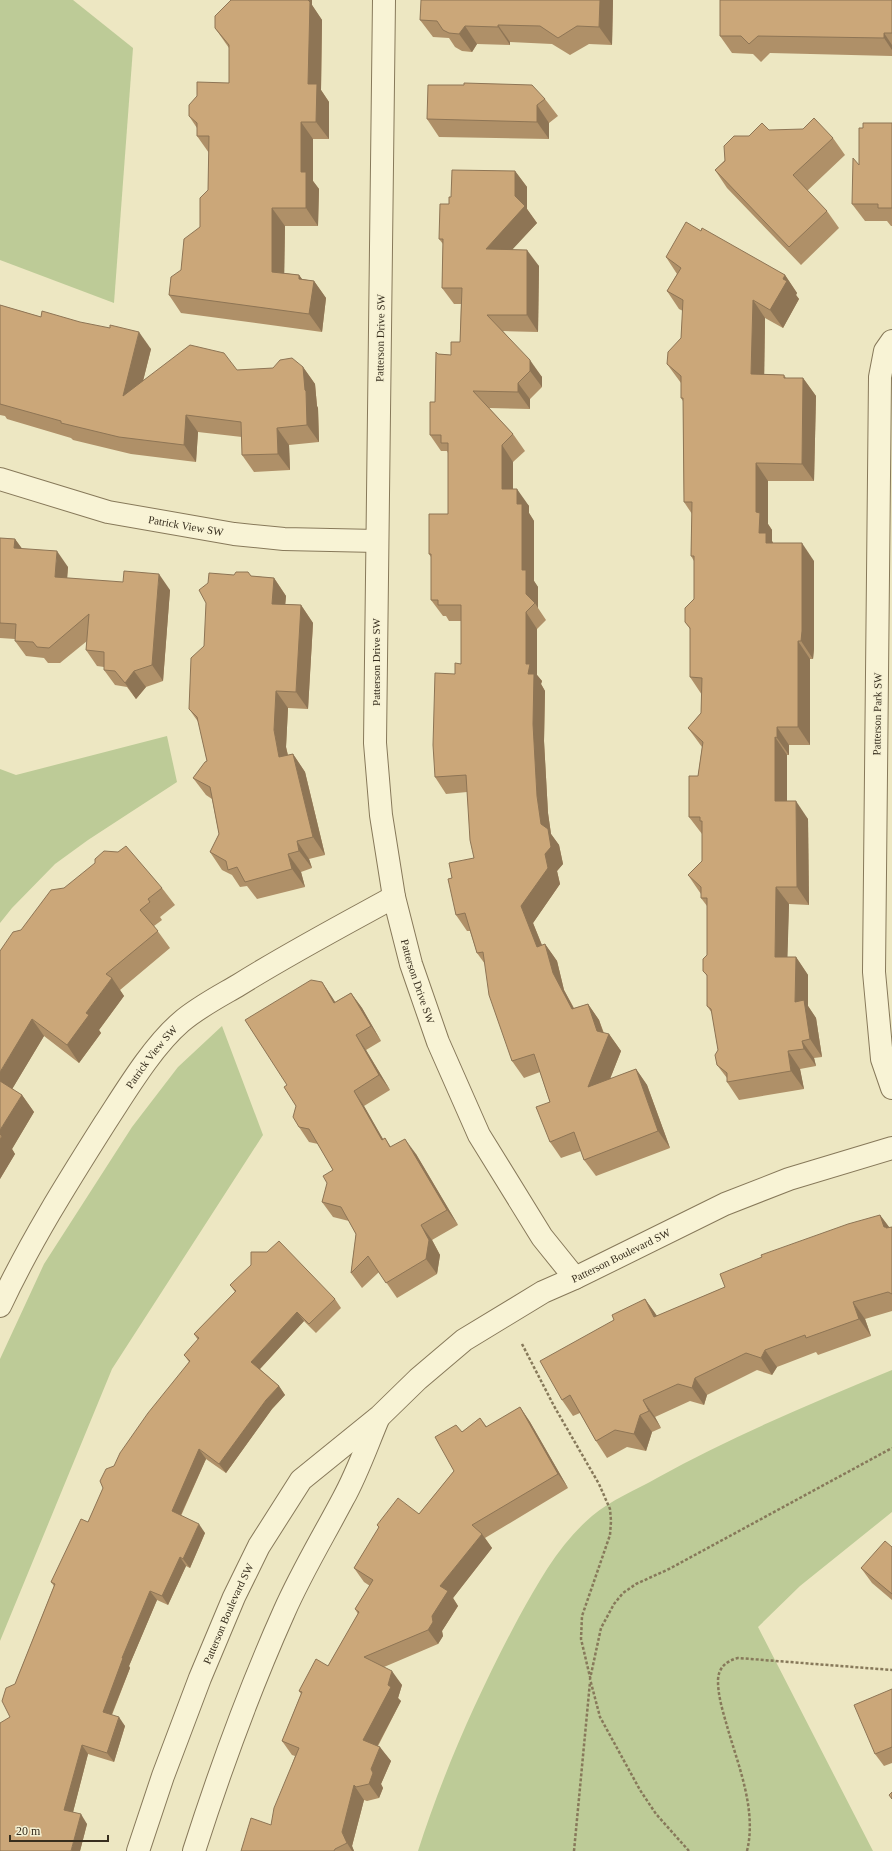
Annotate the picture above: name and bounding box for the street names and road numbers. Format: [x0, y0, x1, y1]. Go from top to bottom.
street label: Patterson Drive SW [373, 293, 387, 382]
street label: Patrick View SW [147, 513, 225, 538]
street label: Patterson Drive SW [370, 617, 382, 706]
street label: Patterson Park SW [870, 672, 884, 756]
street label: Patterson Drive SW [399, 938, 437, 1026]
street label: Patrick View SW [123, 1023, 180, 1091]
street label: Patterson Boulevard SW [569, 1226, 673, 1285]
street label: Patterson Boulevard SW [201, 1561, 256, 1666]

